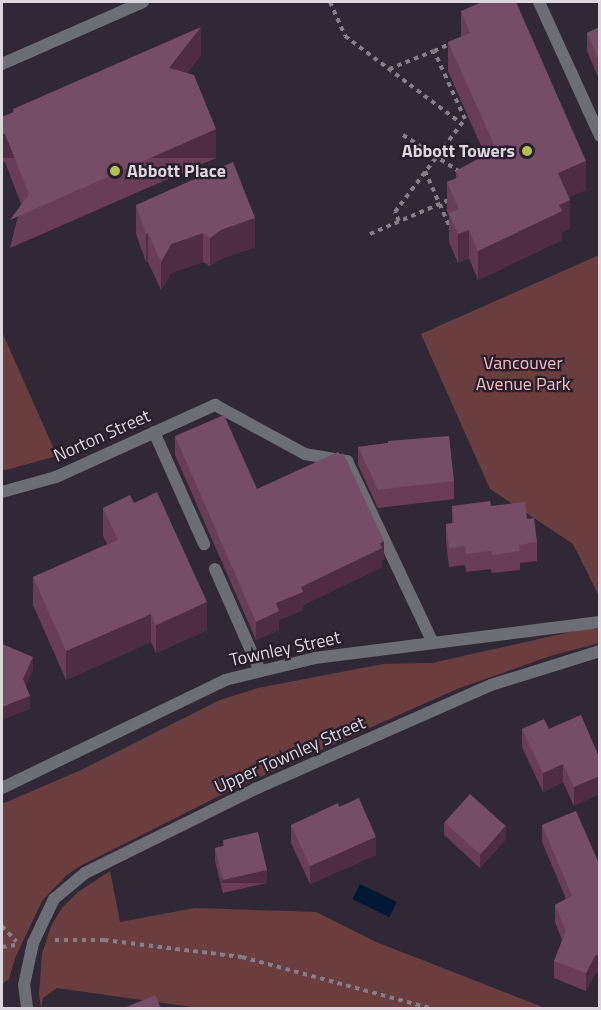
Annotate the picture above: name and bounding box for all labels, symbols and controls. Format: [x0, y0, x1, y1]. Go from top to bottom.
place label: Abbott Towers [402, 140, 515, 162]
marker: Abbott Towers [520, 144, 534, 158]
place label: Abbott Place [127, 160, 226, 182]
marker: Abbott Place [108, 164, 122, 178]
park label: Vancouver Avenue Park [476, 353, 570, 395]
street label: Norton Street [50, 405, 154, 467]
street label: Townley Street [228, 627, 342, 671]
street label: Upper Townley Street [211, 712, 369, 798]

